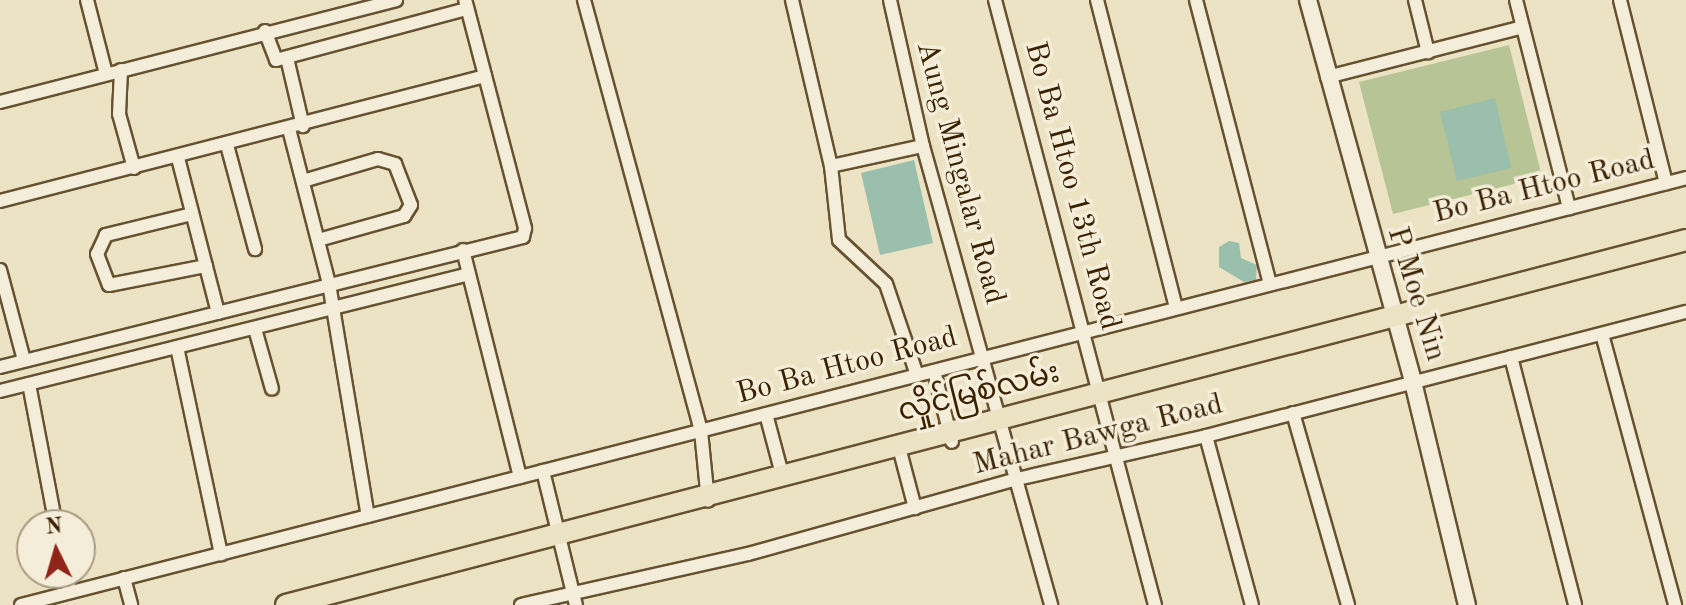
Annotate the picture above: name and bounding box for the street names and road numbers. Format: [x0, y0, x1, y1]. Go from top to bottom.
street label: Aung Mingalar Road [908, 38, 1012, 308]
street label: Bo Ba Htoo 13th Road [1016, 38, 1128, 334]
street label: Bo Ba Htoo Road [1429, 142, 1659, 232]
street label: P Moe Nin [1379, 223, 1453, 365]
street label: Bo Ba Htoo Road [733, 319, 961, 413]
street label: လှိုင်မြစ်လမ်း [895, 356, 1063, 430]
street label: Mahar Bawga Road [969, 387, 1227, 483]

